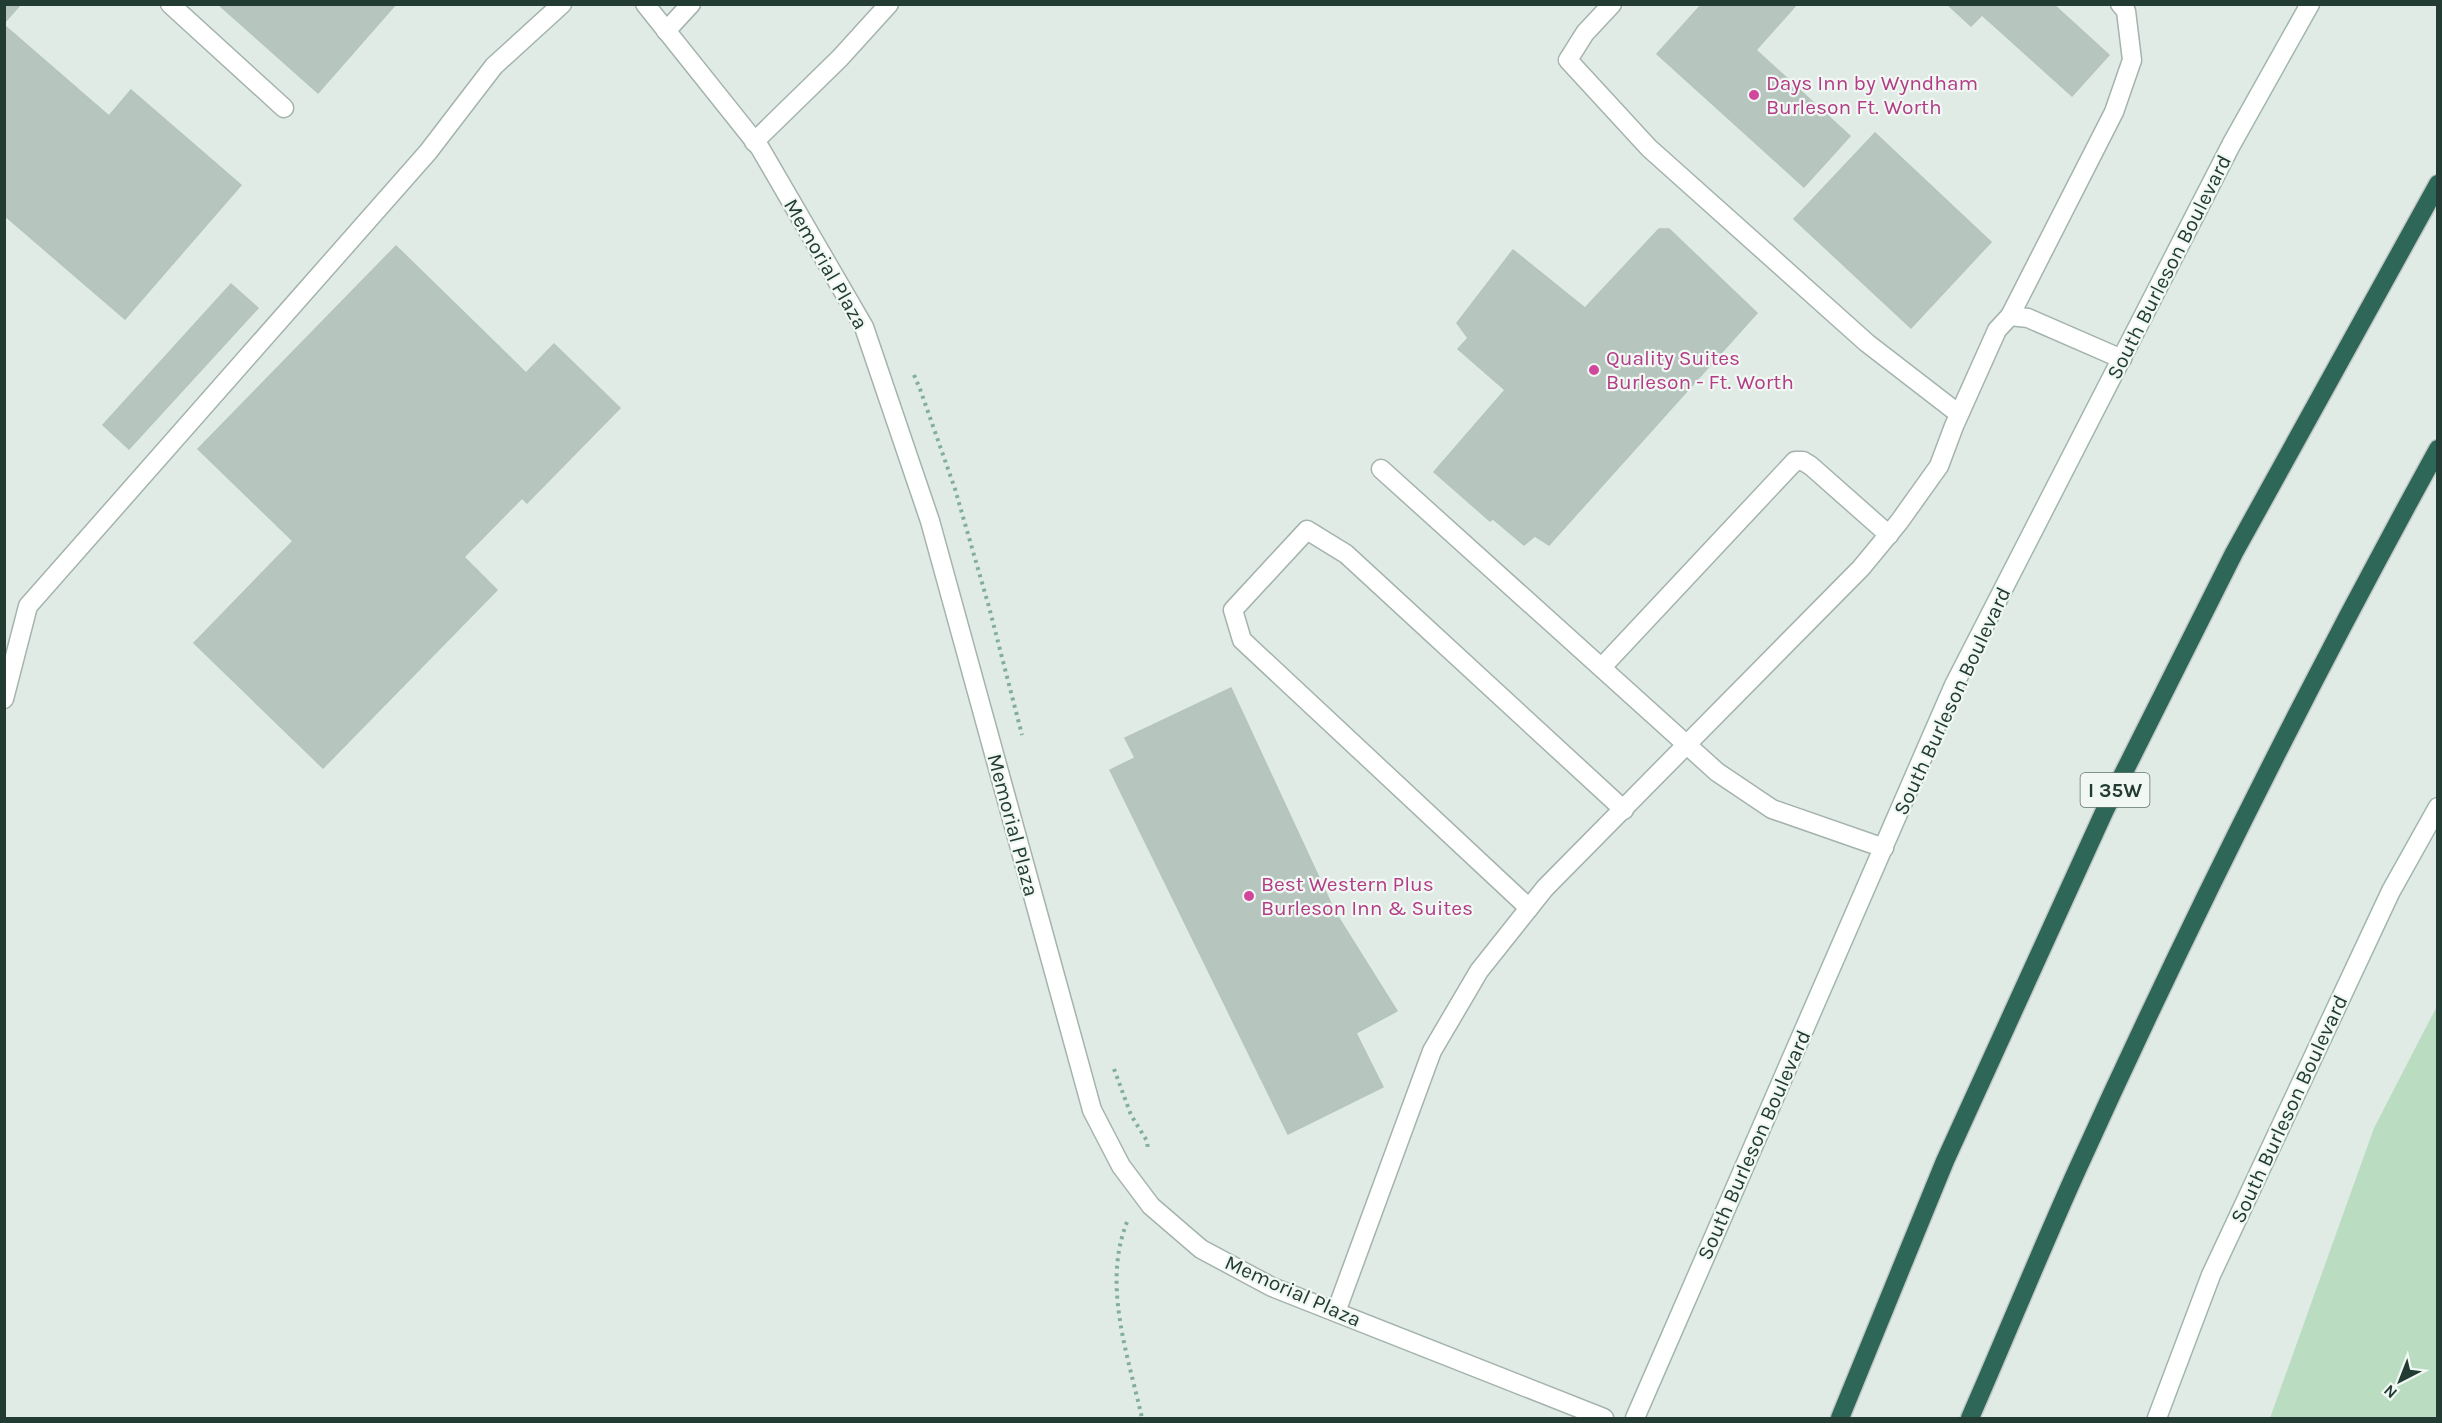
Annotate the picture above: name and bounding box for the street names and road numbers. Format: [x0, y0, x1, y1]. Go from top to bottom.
street label: South Burleson Boulevard [2102, 151, 2236, 383]
street label: Memorial Plaza [779, 195, 873, 333]
street label: South Burleson Boulevard [1889, 583, 2015, 819]
street label: Memorial Plaza [982, 751, 1044, 899]
road number: I 35W [2080, 773, 2150, 807]
street label: South Burleson Boulevard [2226, 991, 2352, 1227]
street label: South Burleson Boulevard [1692, 1027, 1816, 1263]
street label: Memorial Plaza [1221, 1250, 1365, 1332]

